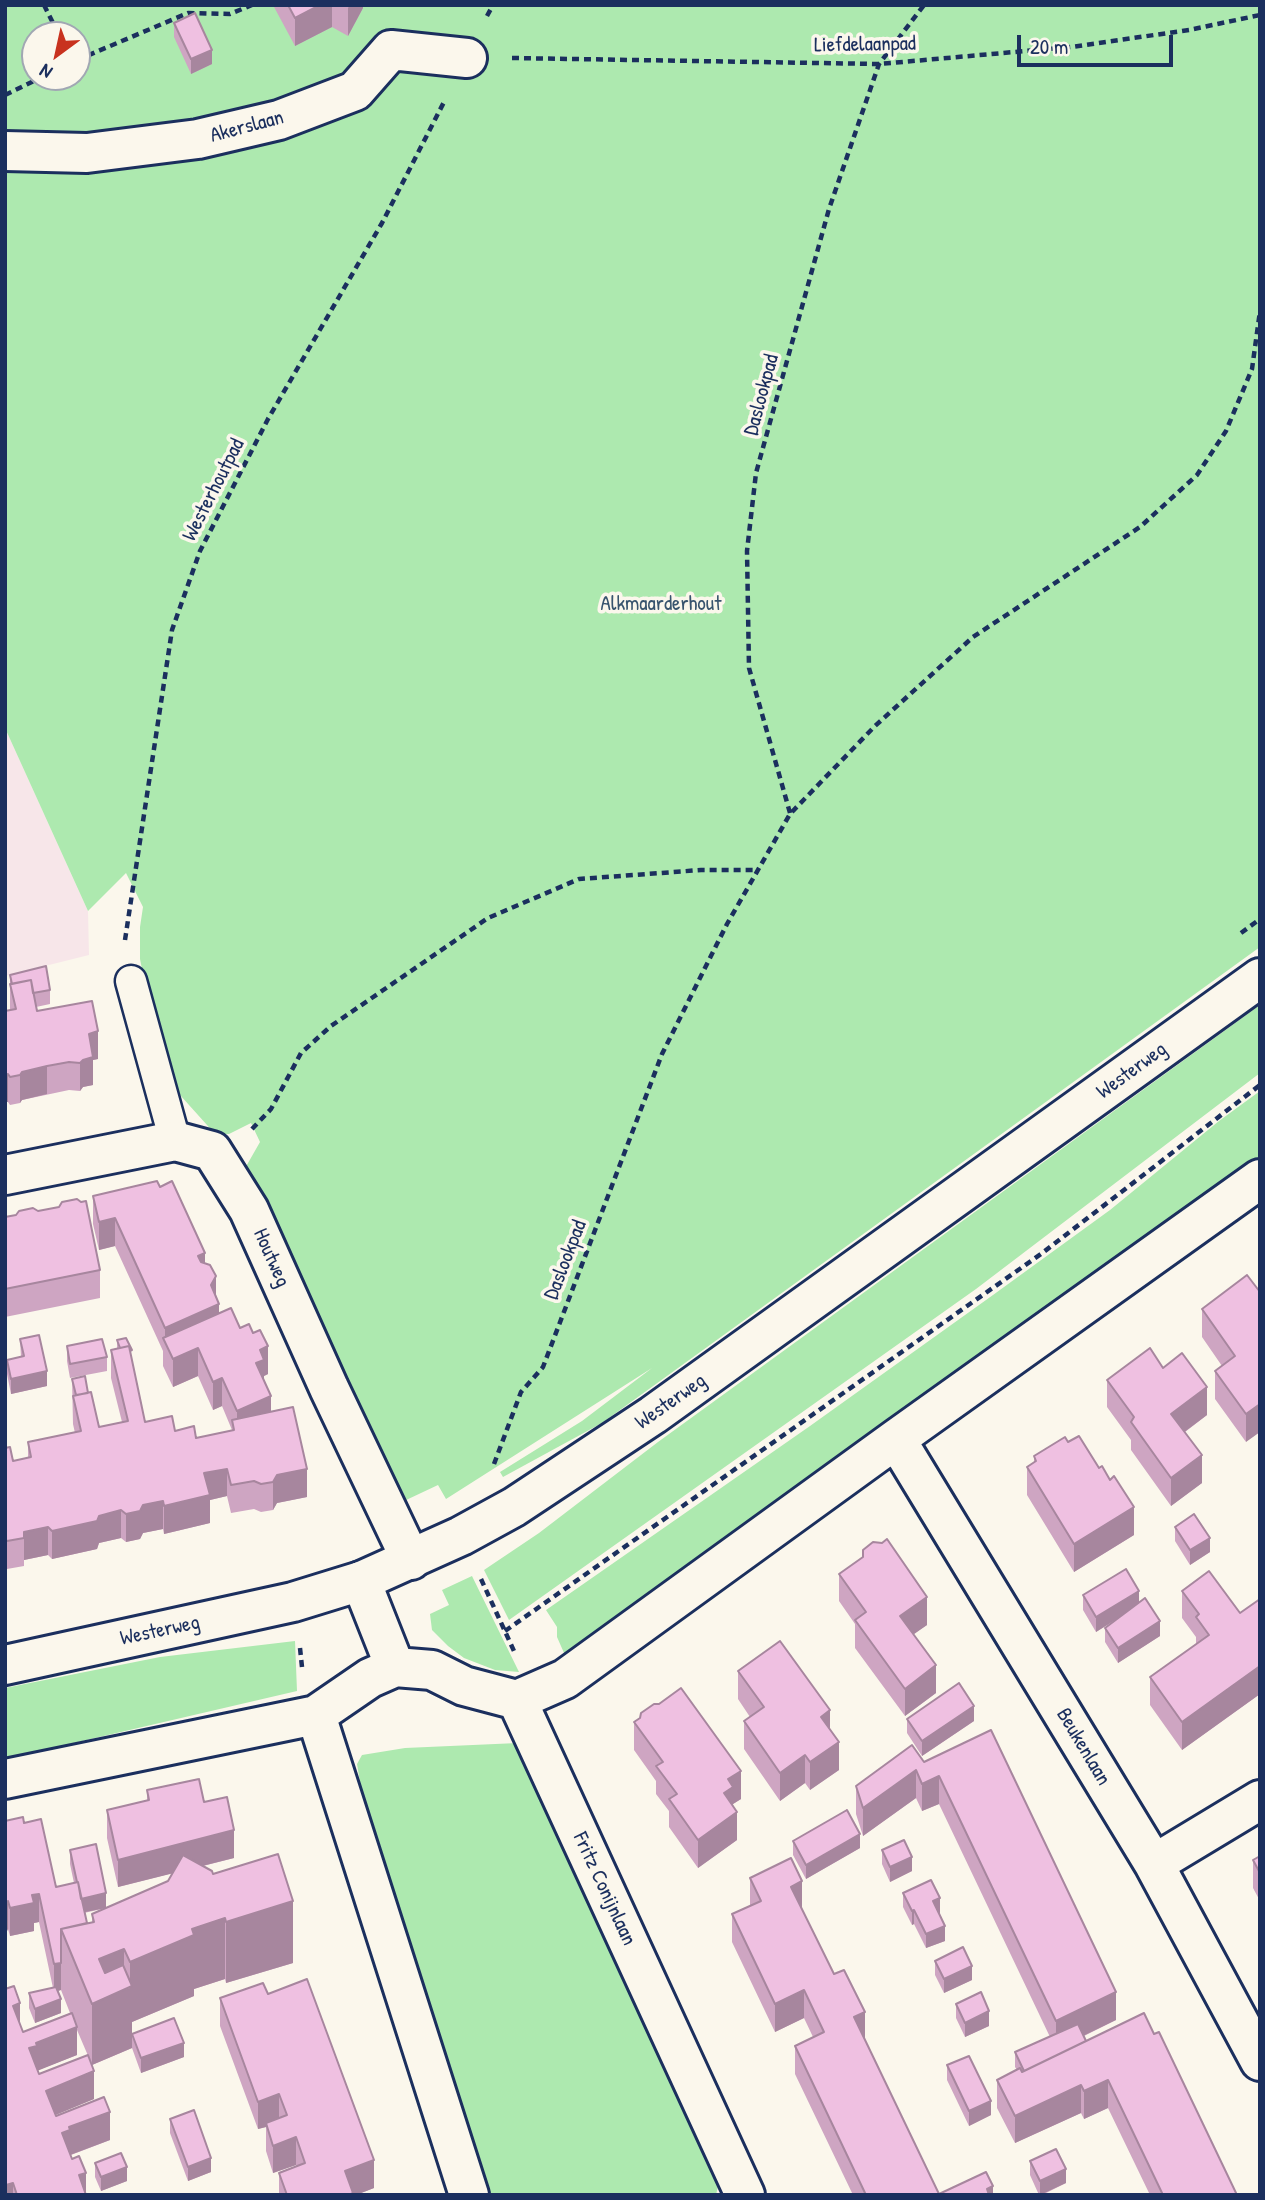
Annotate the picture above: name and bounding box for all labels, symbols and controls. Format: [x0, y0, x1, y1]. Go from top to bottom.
north arrow [21, 21, 91, 91]
scale bar [1020, 21, 1176, 65]
street label: Liefdelaanpad [814, 32, 916, 58]
text: 20 m [1030, 32, 1068, 61]
text: N [34, 58, 57, 86]
street label: Akerslaan [208, 105, 286, 149]
street label: Daslookpad [739, 352, 785, 438]
street label: Westerhoutpad [177, 435, 251, 545]
park label: Alkmaarderhout [601, 591, 721, 617]
street label: Westerweg [1092, 1037, 1172, 1105]
street label: Daslookpad [539, 1217, 593, 1303]
street label: Houtweg [247, 1225, 295, 1291]
street label: Westerweg [631, 1369, 711, 1435]
street label: Westerweg [118, 1610, 202, 1652]
street label: Beukenlaan [1050, 1704, 1116, 1790]
street label: Fritz Conijnlaan [567, 1828, 641, 1950]

